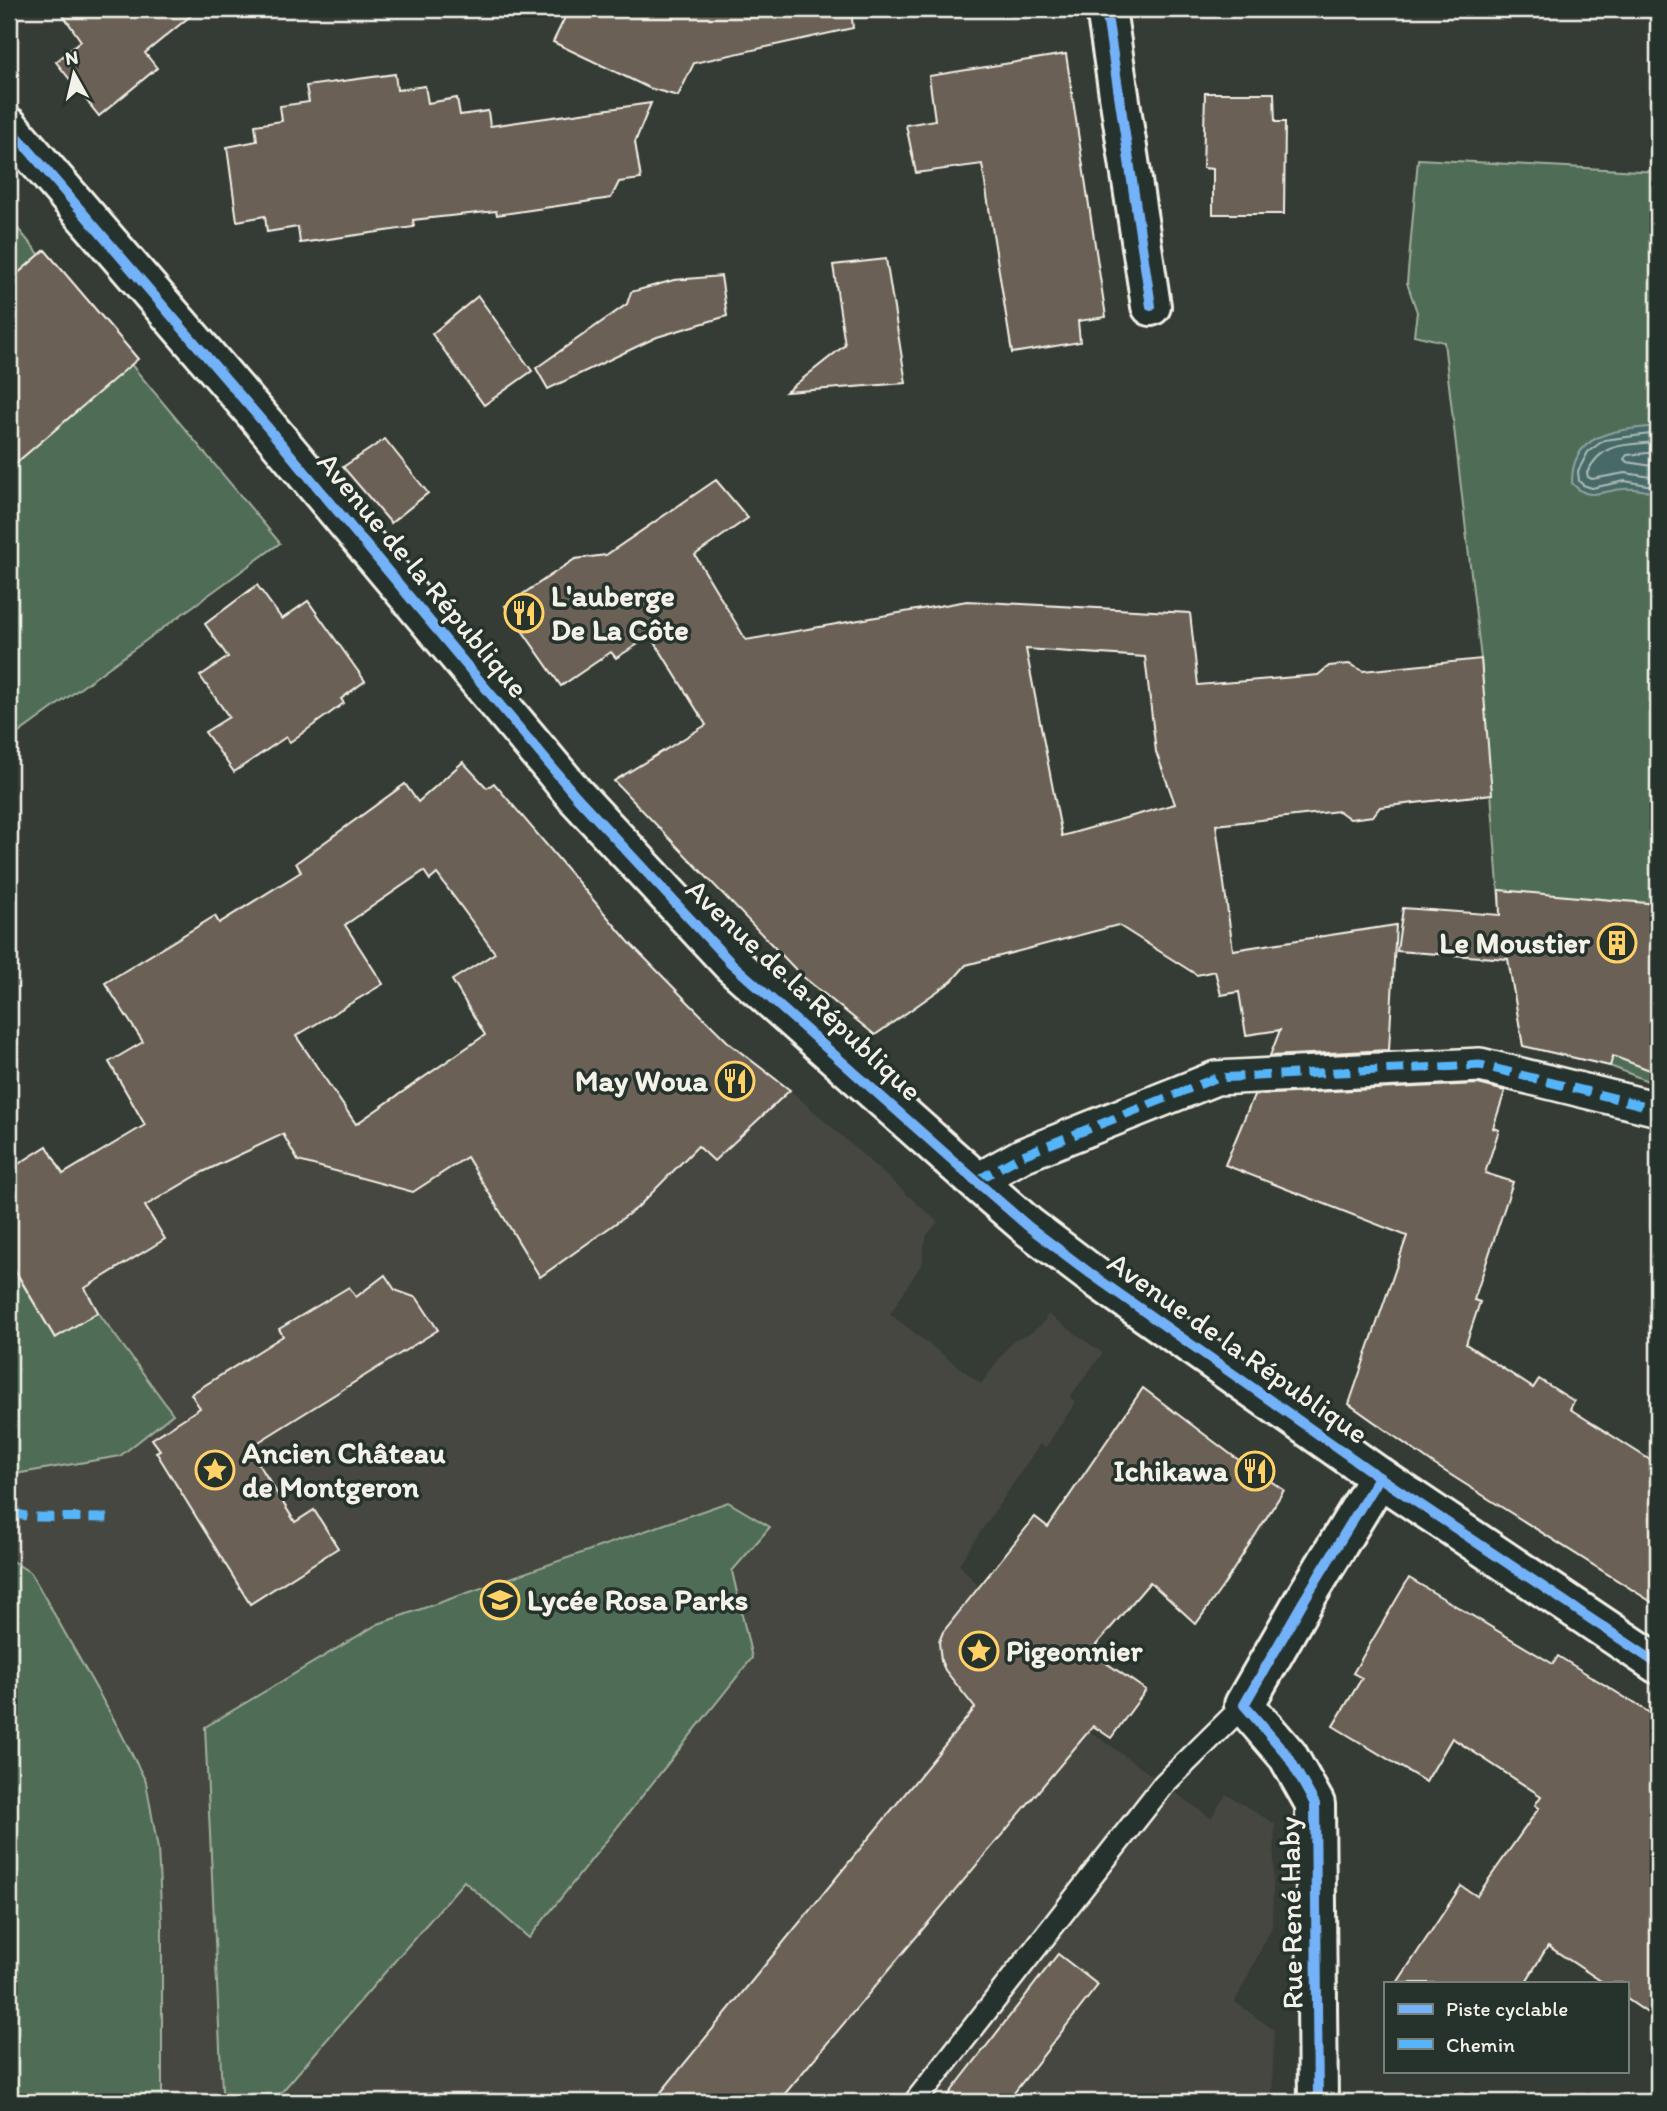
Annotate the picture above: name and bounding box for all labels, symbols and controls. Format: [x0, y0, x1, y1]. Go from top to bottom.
north arrow [38, 38, 108, 108]
text: N [64, 45, 80, 70]
street label: Avenue de la République [310, 444, 537, 705]
place label: L'auberge De La Côte [551, 577, 689, 648]
restaurant icon: L'auberge De La Côte [503, 592, 545, 634]
street label: Avenue de la République [678, 870, 930, 1109]
building icon: Le Moustier [1596, 922, 1638, 964]
place label: Le Moustier [1439, 924, 1591, 961]
restaurant icon: May Woua [714, 1060, 756, 1102]
place label: May Woua [575, 1062, 708, 1099]
street label: Avenue de la République [1101, 1244, 1376, 1452]
place label: Ancien Château de Montgeron [241, 1434, 446, 1505]
place icon: Ancien Château de Montgeron [194, 1449, 236, 1491]
restaurant icon: Ichikawa [1234, 1450, 1276, 1492]
place label: Ichikawa [1113, 1452, 1228, 1489]
school or university icon: Lycée Rosa Parks [479, 1579, 521, 1621]
place label: Lycée Rosa Parks [527, 1581, 748, 1618]
place icon: Pigeonnier [958, 1630, 1000, 1672]
place label: Pigeonnier [1006, 1632, 1144, 1669]
street label: Rue René Haby [1270, 1816, 1311, 2010]
legend [1384, 1982, 1628, 2072]
text: Piste cyclable [1446, 1996, 1568, 2021]
text: Chemin [1446, 2032, 1515, 2057]

